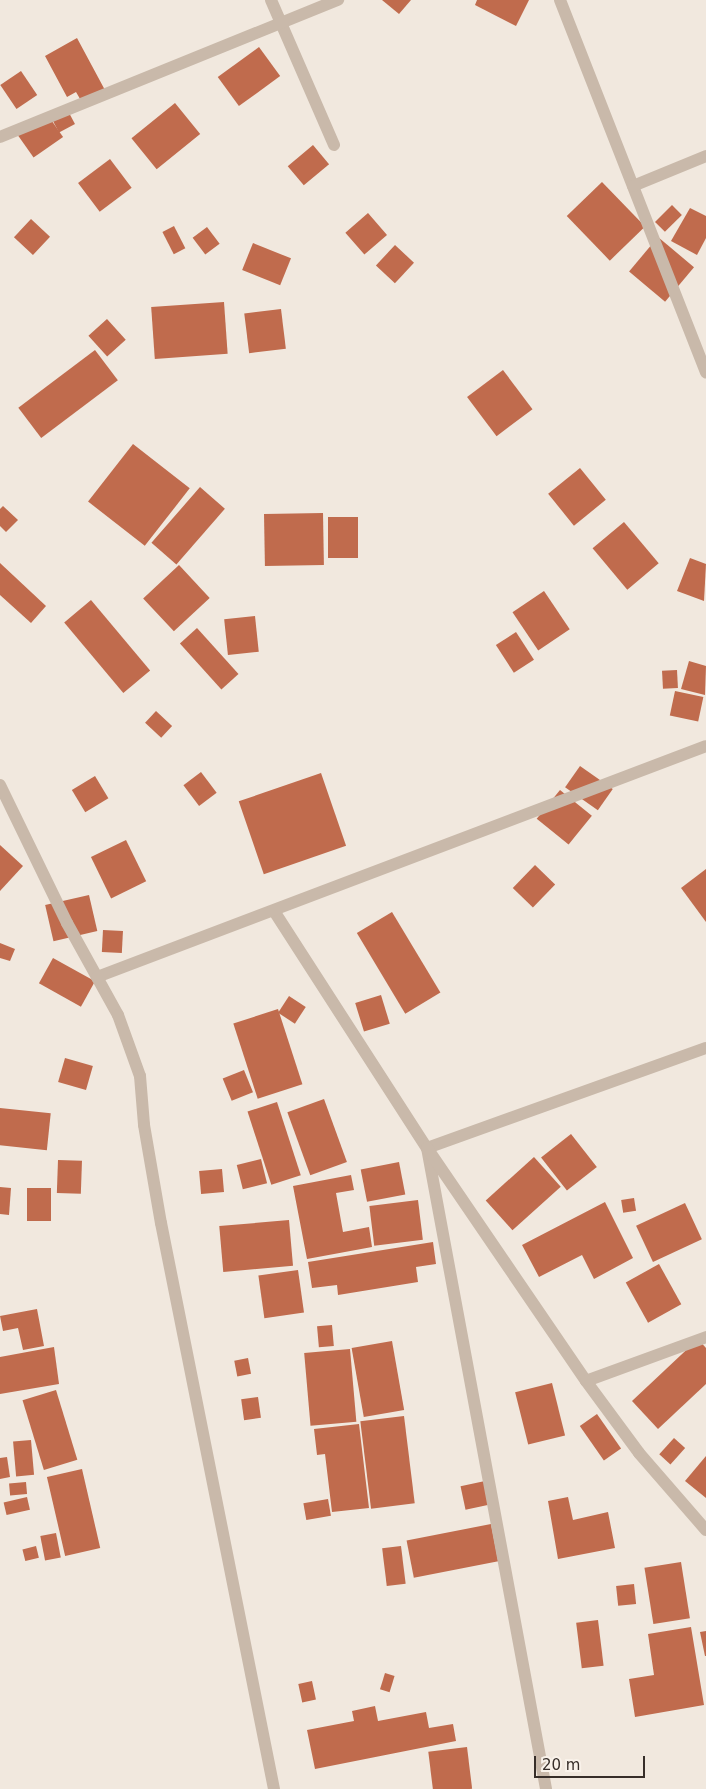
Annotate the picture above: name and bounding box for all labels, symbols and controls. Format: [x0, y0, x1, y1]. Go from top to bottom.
scale bar [536, 1746, 647, 1778]
text: 20 m [542, 1756, 580, 1774]

